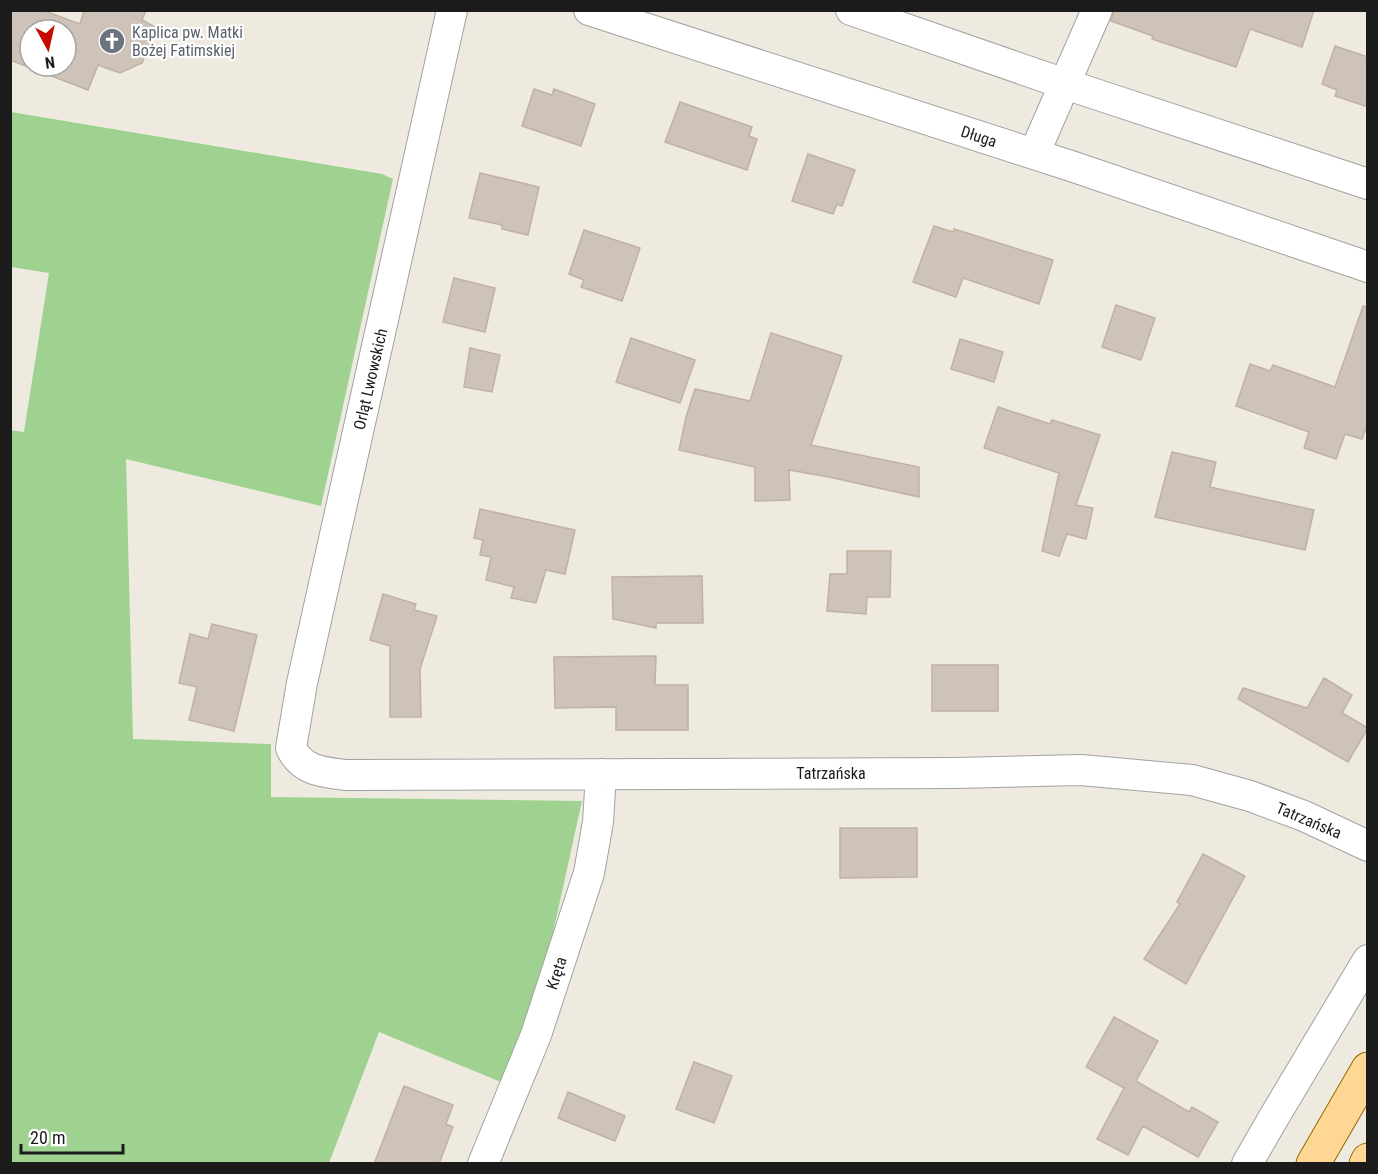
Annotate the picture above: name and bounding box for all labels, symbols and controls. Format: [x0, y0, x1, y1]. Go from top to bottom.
north arrow [18, 18, 78, 78]
place label: Kaplica pw. Matki Bożej Fatimskiej [132, 23, 243, 60]
church icon: Kaplica pw. Matki Bożej Fatimskiej [97, 26, 127, 56]
text: N [44, 52, 56, 72]
street label: Długa [959, 122, 999, 151]
street label: Orląt Lwowskich [350, 327, 391, 432]
street label: Tatrzańska [796, 764, 866, 783]
street label: Tatrzańska [1273, 798, 1344, 843]
street label: Kręta [542, 954, 571, 992]
scale bar [21, 1117, 123, 1155]
text: 20 m [30, 1127, 65, 1148]

